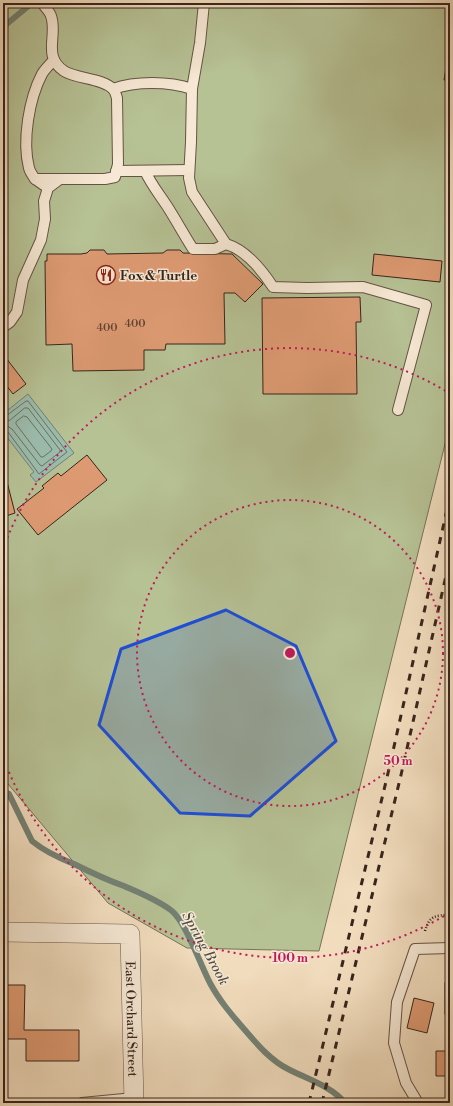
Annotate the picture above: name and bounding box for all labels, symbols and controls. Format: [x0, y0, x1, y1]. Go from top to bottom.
restaurant icon: Fox & Turtle [95, 264, 117, 286]
place label: Fox & Turtle [120, 268, 197, 284]
house number: 400 [124, 317, 146, 331]
house number: 400 [96, 321, 118, 335]
centre of rings [283, 646, 297, 660]
text: 50 m [383, 754, 413, 769]
water label: Spring Brook [177, 908, 233, 989]
text: 100 m [272, 951, 308, 966]
street label: East Orchard Street [122, 961, 140, 1078]

